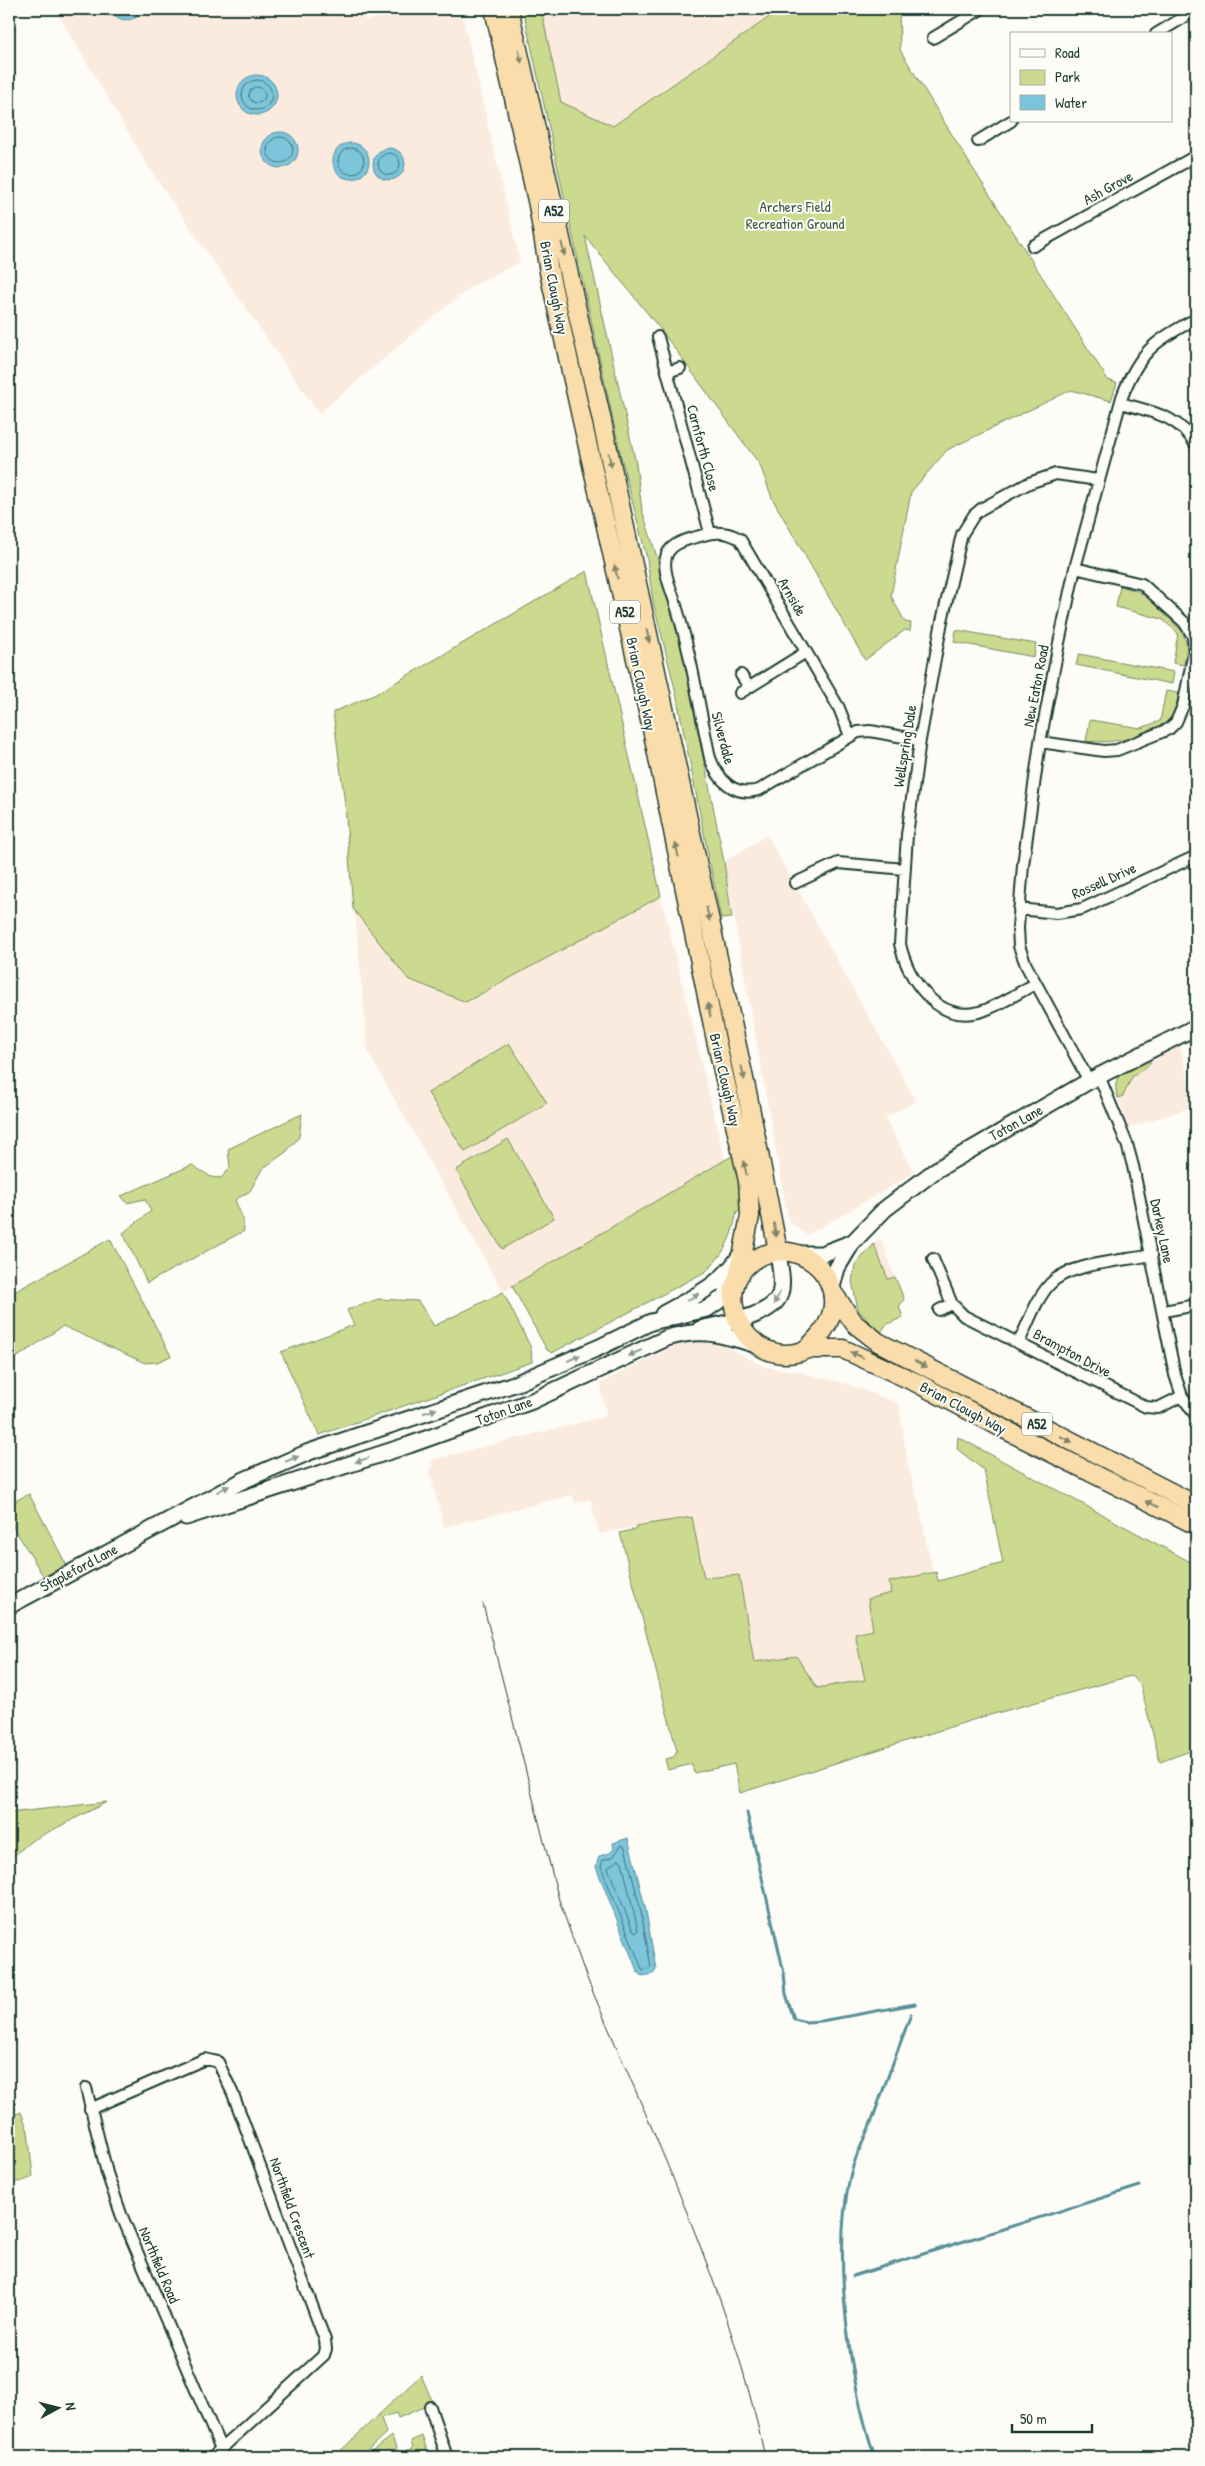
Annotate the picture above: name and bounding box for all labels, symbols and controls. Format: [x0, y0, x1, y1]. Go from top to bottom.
legend [1010, 32, 1172, 122]
text: Road [1055, 42, 1080, 63]
one-way arrow [516, 49, 524, 64]
text: Park [1055, 66, 1080, 87]
text: Water [1055, 92, 1087, 113]
street label: Ash Grove [1079, 165, 1136, 210]
park label: Archers Field Recreation Ground [746, 196, 844, 234]
road number: A52 [539, 200, 569, 222]
street label: Brian Clough Way [535, 239, 574, 337]
one-way arrow [559, 242, 567, 257]
street label: Carnforth Close [682, 402, 725, 493]
one-way arrow [606, 452, 614, 467]
one-way arrow [612, 564, 620, 579]
street label: Arnside [773, 574, 812, 620]
road number: A52 [610, 600, 640, 624]
one-way arrow [644, 628, 652, 643]
street label: Brian Clough Way [621, 635, 662, 733]
street label: New Eaton Road [1017, 643, 1054, 729]
street label: Wellspring Dale [888, 703, 921, 788]
street label: Silverdale [706, 709, 741, 767]
one-way arrow [672, 842, 680, 858]
street label: Rossell Drive [1068, 857, 1139, 904]
one-way arrow [704, 907, 712, 922]
one-way arrow [705, 1002, 713, 1017]
street label: Brian Clough Way [705, 1031, 746, 1129]
one-way arrow [739, 1066, 747, 1081]
street label: Toton Lane [985, 1099, 1047, 1146]
one-way arrow [741, 1160, 749, 1176]
street label: Darkey Lane [1145, 1197, 1180, 1265]
one-way arrow [771, 1223, 779, 1239]
one-way arrow [773, 1290, 781, 1305]
one-way arrow [686, 1292, 699, 1301]
street label: Brampton Drive [1030, 1323, 1115, 1382]
one-way arrow [627, 1348, 642, 1357]
one-way arrow [850, 1351, 864, 1359]
one-way arrow [567, 1354, 581, 1362]
one-way arrow [914, 1360, 929, 1368]
street label: Brian Clough Way [916, 1376, 1010, 1439]
street label: Toton Lane [473, 1391, 535, 1430]
one-way arrow [422, 1407, 437, 1415]
road number: A52 [1022, 1412, 1052, 1436]
one-way arrow [1059, 1435, 1073, 1443]
one-way arrow [285, 1455, 299, 1463]
one-way arrow [354, 1457, 369, 1464]
one-way arrow [216, 1485, 230, 1493]
one-way arrow [1145, 1499, 1160, 1508]
street label: Stapleford Lane [36, 1538, 121, 1597]
street label: Northfield Crescent [264, 2154, 321, 2262]
street label: Northfield Road [134, 2223, 185, 2306]
north arrow [32, 2384, 82, 2434]
text: N [62, 2401, 81, 2412]
scale bar [1012, 2401, 1092, 2433]
text: 50 m [1020, 2408, 1047, 2429]

